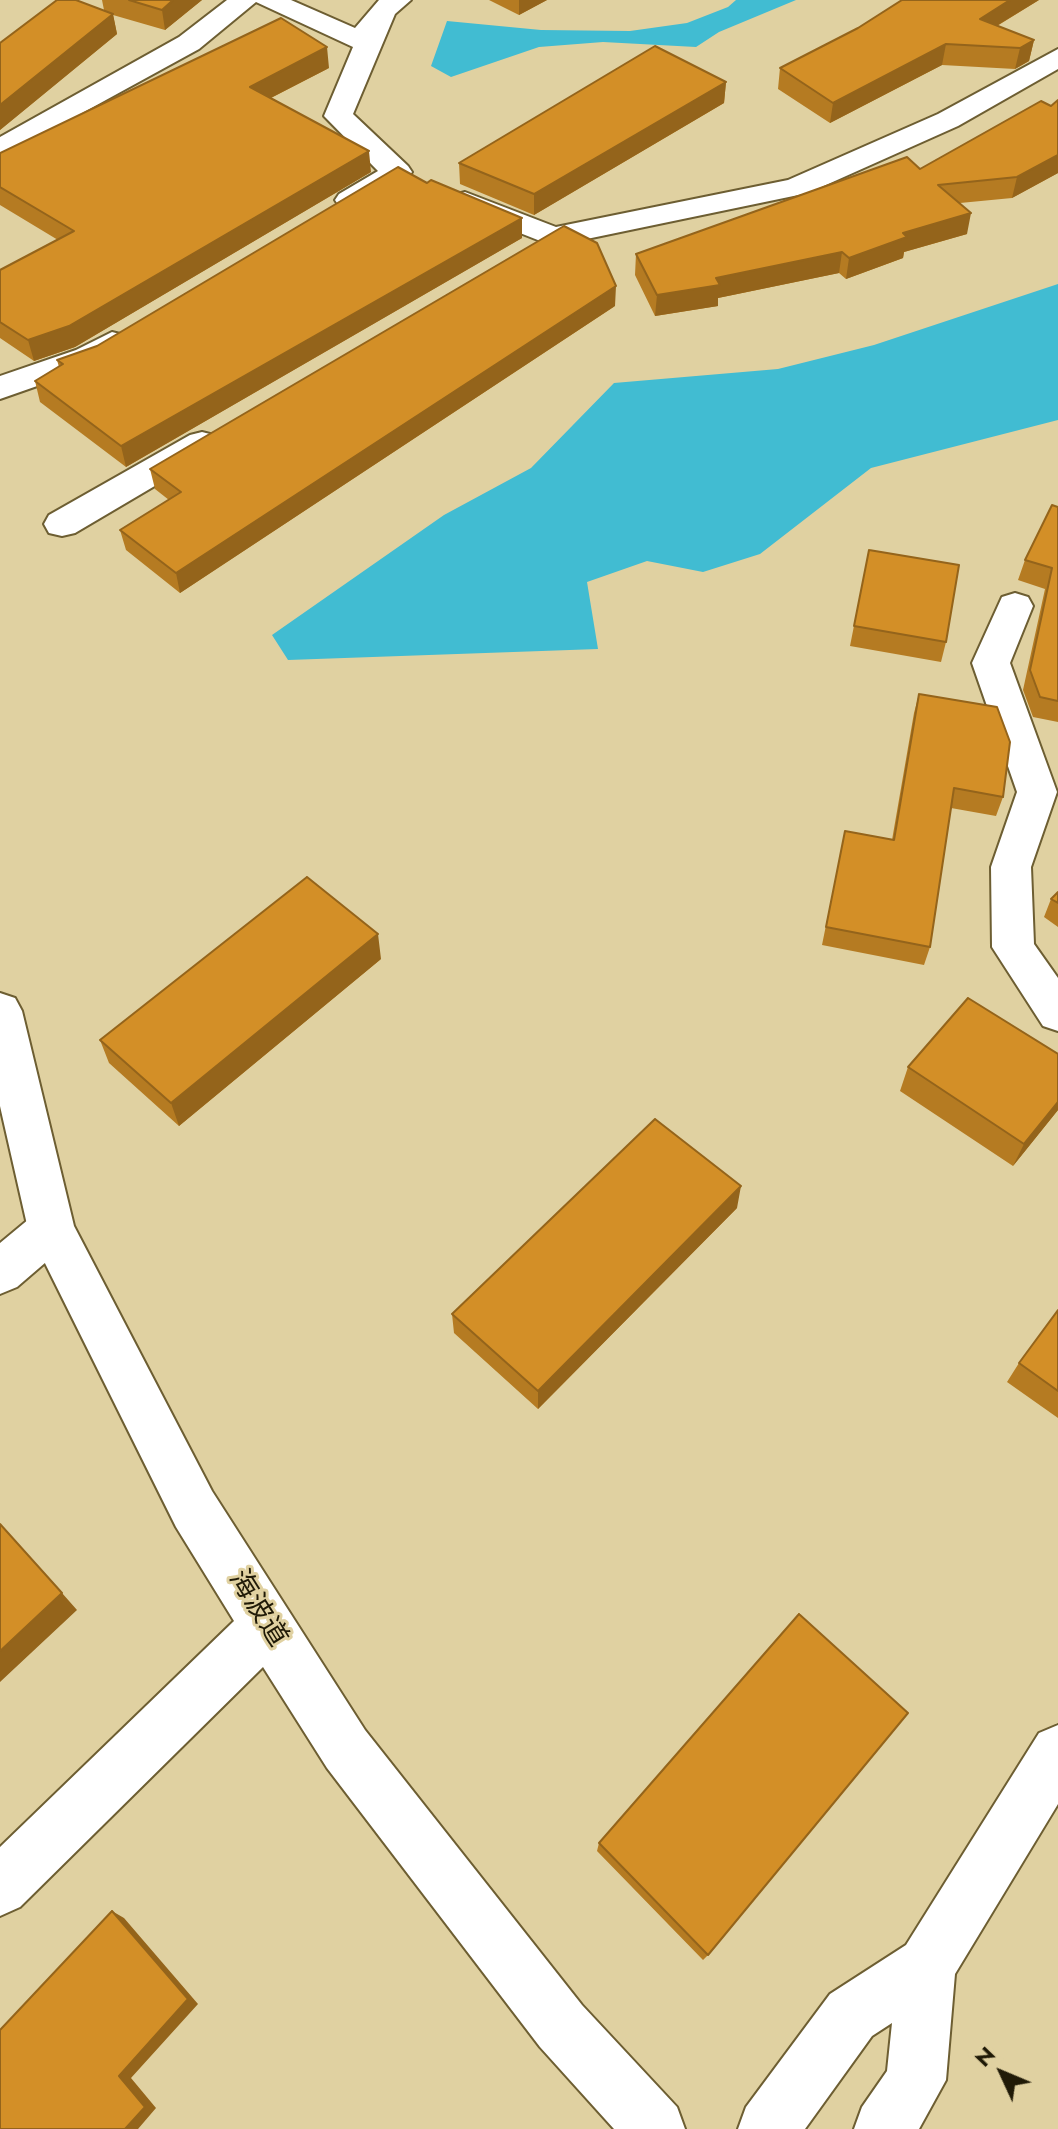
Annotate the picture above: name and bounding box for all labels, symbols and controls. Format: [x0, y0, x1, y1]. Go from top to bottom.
street label: 海波道 [220, 1564, 294, 1654]
north arrow [962, 2033, 1042, 2113]
text: N [967, 2039, 1002, 2074]

